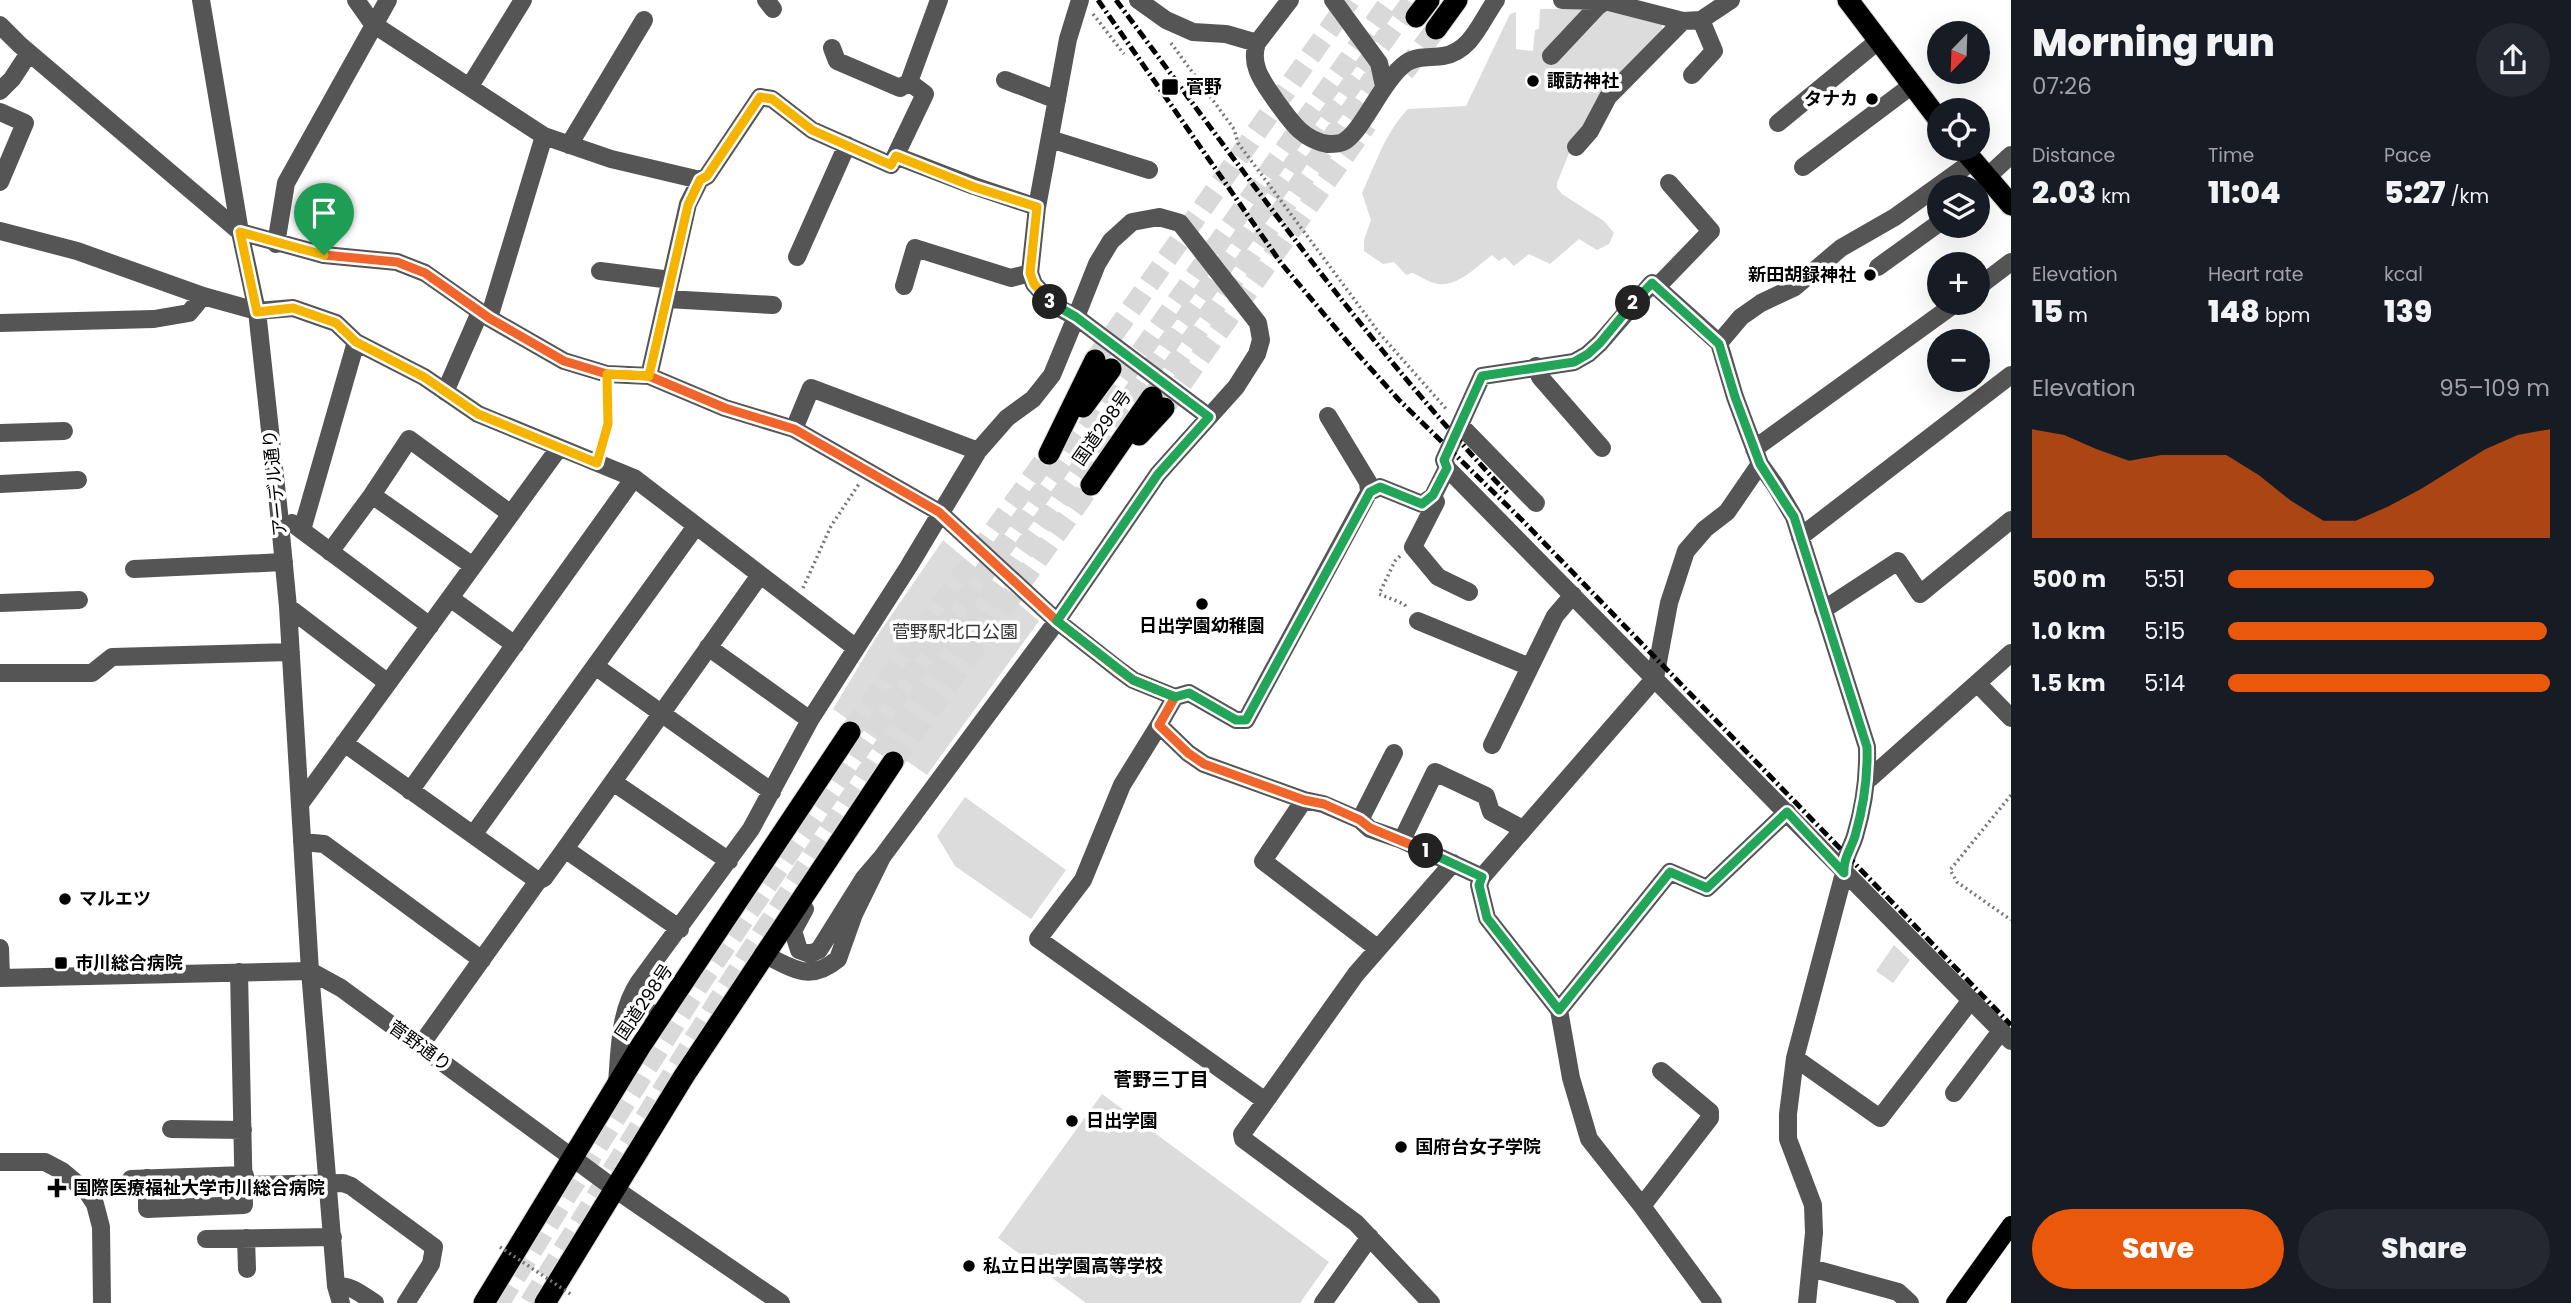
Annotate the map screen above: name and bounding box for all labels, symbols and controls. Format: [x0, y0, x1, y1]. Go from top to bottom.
text: Morning run [2032, 16, 2275, 69]
north arrow [1927, 21, 1990, 84]
map controls [1927, 21, 1990, 392]
button: share [2476, 23, 2550, 97]
place label: 諏訪神社 [1547, 68, 1619, 93]
text: 07:26 [2032, 70, 2092, 102]
marker: 諏訪神社 [1525, 73, 1541, 89]
place label: 菅野 [1186, 74, 1222, 99]
marker: 菅野 [1160, 77, 1180, 97]
place label: タナカ [1804, 86, 1858, 111]
marker: タナカ [1864, 91, 1880, 107]
button: locate [1927, 98, 1990, 161]
text: Distance [2032, 142, 2115, 169]
text: Time [2208, 142, 2254, 169]
text: Pace [2384, 142, 2431, 169]
text: 2.03 [2032, 171, 2096, 214]
text: 11:04 [2208, 171, 2281, 214]
text: 5:27 [2384, 171, 2445, 214]
button: layers [1927, 175, 1990, 238]
pin [294, 183, 354, 255]
text: km [2096, 183, 2131, 210]
text: /km [2445, 183, 2489, 210]
icon: arrive [305, 194, 343, 232]
button: + [1927, 252, 1990, 315]
text: Elevation [2032, 261, 2118, 288]
text: Heart rate [2208, 261, 2303, 288]
text: kcal [2384, 261, 2423, 288]
place label: 新田胡録神社 [1748, 262, 1856, 287]
marker: 新田胡録神社 [1862, 267, 1878, 283]
pin: 3 [1032, 284, 1068, 320]
pin: 2 [1616, 286, 1650, 320]
text: 3 [1044, 288, 1055, 315]
text: 2 [1627, 289, 1638, 316]
text: 15 [2032, 290, 2063, 333]
text: 148 [2208, 290, 2260, 333]
text: 139 [2384, 290, 2432, 333]
text: m [2063, 302, 2088, 329]
text: bpm [2260, 302, 2310, 329]
button: − [1927, 329, 1990, 392]
text: Elevation [2032, 372, 2136, 404]
text: 95–109 m [2439, 372, 2550, 404]
street label: 国道298号 [1066, 385, 1137, 471]
street label: アーデル通り [256, 429, 293, 538]
text: 500 m [2032, 563, 2106, 595]
text: 5:51 [2144, 563, 2185, 595]
marker: 日出学園幼稚園 [1194, 596, 1210, 612]
place label: 日出学園幼稚園 [1139, 613, 1265, 638]
text: 1.0 km [2032, 615, 2106, 647]
text: 5:15 [2144, 615, 2185, 647]
park label: 菅野駅北口公園 [892, 619, 1018, 644]
text: 1.5 km [2032, 667, 2106, 699]
text: 5:14 [2144, 667, 2185, 699]
pin: 1 [1408, 834, 1444, 868]
text: 1 [1422, 837, 1429, 864]
place label: マルエツ [79, 886, 151, 911]
marker: マルエツ [57, 891, 73, 907]
place label: 市川総合病院 [75, 950, 183, 975]
marker: 市川総合病院 [53, 955, 69, 971]
street label: 国道298号 [609, 959, 678, 1045]
street label: 菅野通り [384, 1014, 457, 1077]
district label: 菅野三丁目 [1113, 1066, 1209, 1093]
place label: 日出学園 [1086, 1108, 1158, 1133]
marker: 日出学園 [1064, 1113, 1080, 1129]
place label: 国府台女子学院 [1415, 1134, 1541, 1159]
marker: 国府台女子学院 [1393, 1139, 1409, 1155]
place label: 国際医療福祉大学市川総合病院 [73, 1175, 325, 1200]
marker: 国際医療福祉大学市川総合病院 [47, 1178, 67, 1198]
button: Save [2032, 1209, 2284, 1289]
button: Share [2298, 1209, 2550, 1289]
place label: 私立日出学園高等学校 [983, 1253, 1163, 1278]
marker: 私立日出学園高等学校 [961, 1258, 977, 1274]

